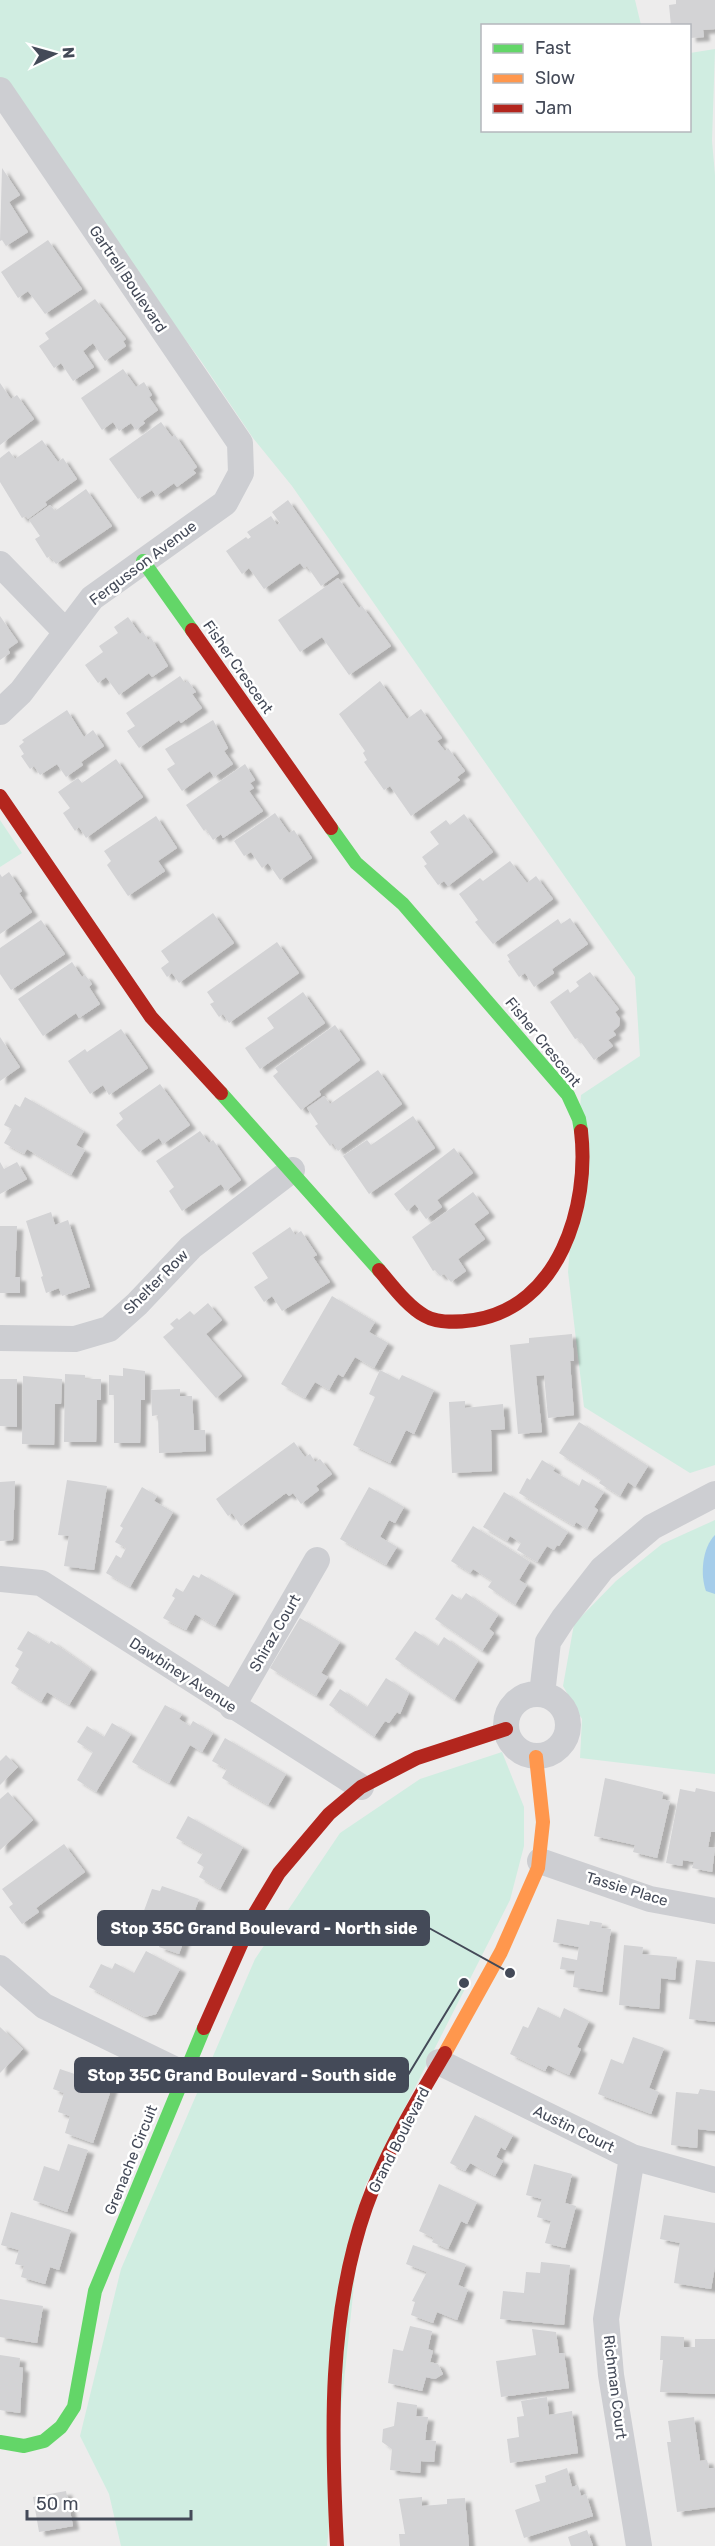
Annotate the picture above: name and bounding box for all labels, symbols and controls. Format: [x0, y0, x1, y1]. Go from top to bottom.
north arrow [24, 24, 84, 84]
legend [481, 24, 691, 132]
text: Fast [535, 37, 571, 59]
text: N [58, 46, 78, 59]
text: Slow [535, 67, 575, 89]
text: Jam [535, 97, 572, 119]
street label: Gartrell Boulevard [86, 222, 170, 336]
street label: Fergusson Avenue [86, 517, 200, 609]
street label: Fisher Crescent [199, 617, 277, 717]
street label: Fisher Crescent [501, 994, 585, 1090]
street label: Shelter Row [120, 1246, 192, 1318]
street label: Shiraz Court [246, 1591, 304, 1675]
street label: Dawbiney Avenue [126, 1634, 240, 1716]
street label: Tassie Place [584, 1868, 670, 1910]
callout: Stop 35C Grand Boulevard - North side [98, 1911, 429, 1945]
text: Stop 35C Grand Boulevard - North side [111, 1919, 418, 1938]
callout: Stop 35C Grand Boulevard - South side [75, 2058, 408, 2092]
text: Stop 35C Grand Boulevard - South side [87, 2066, 397, 2085]
street label: Grand Boulevard [365, 2084, 433, 2196]
street label: Grenache Circuit [101, 2102, 161, 2218]
street label: Austin Court [530, 2102, 618, 2156]
street label: Richman Court [600, 2334, 630, 2440]
scale bar [27, 2483, 190, 2521]
text: 50 m [36, 2493, 79, 2515]

